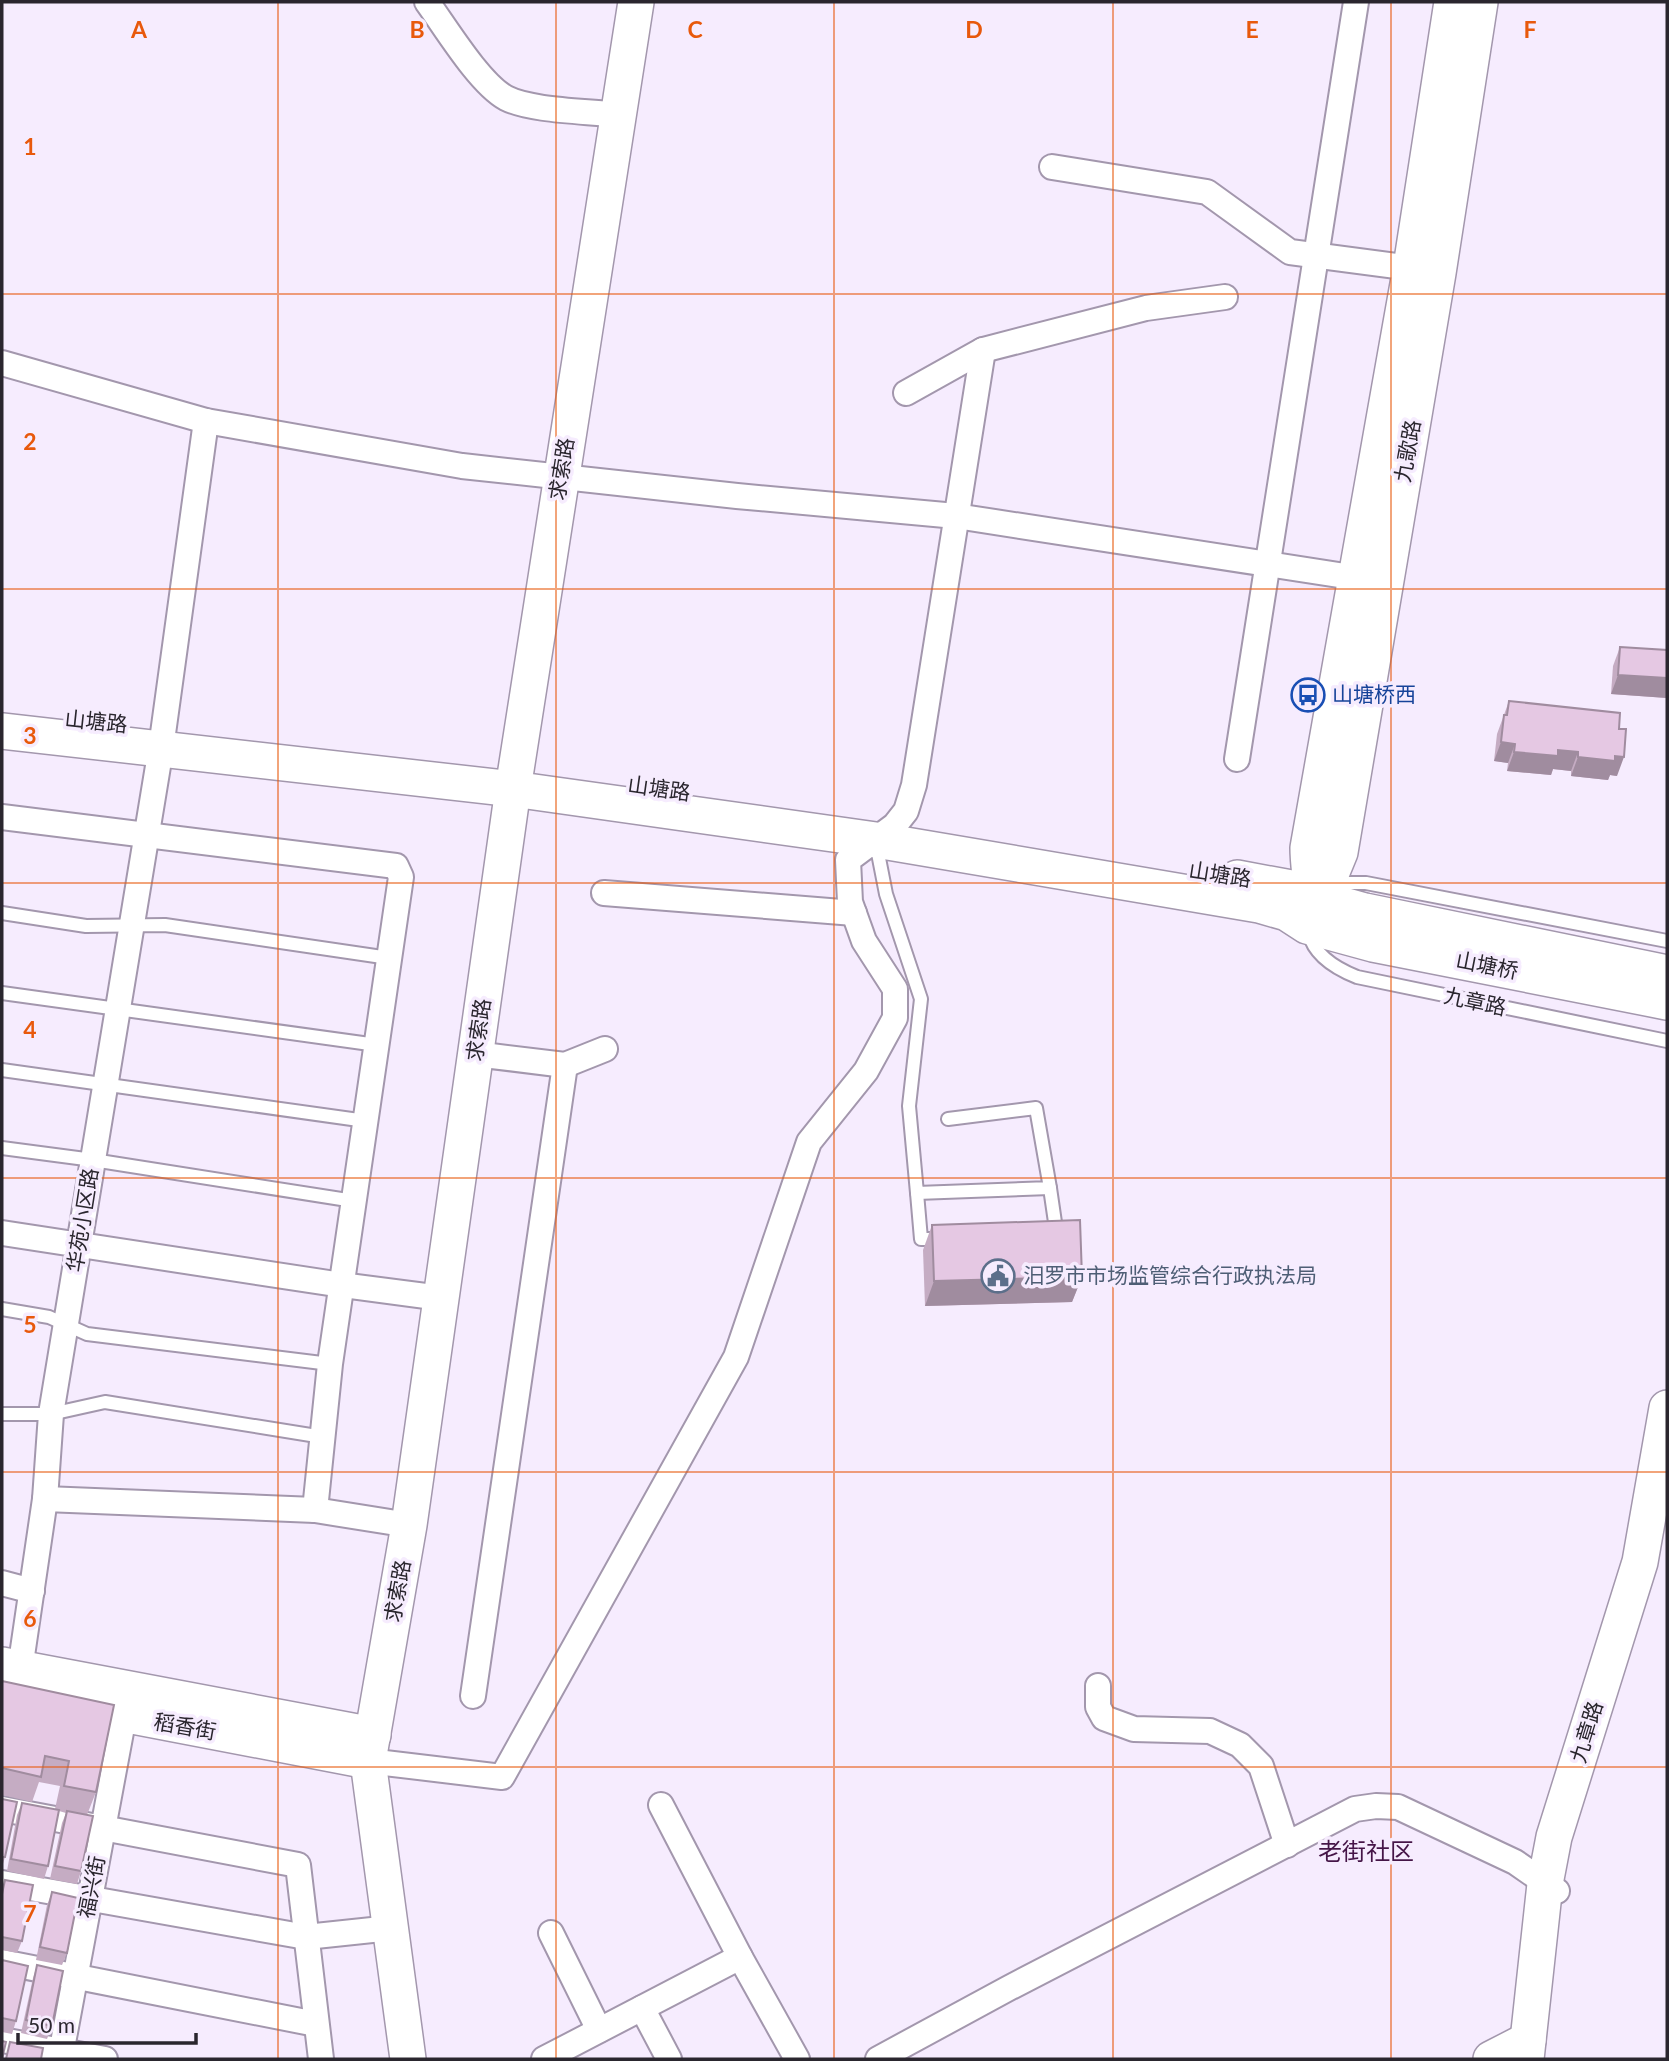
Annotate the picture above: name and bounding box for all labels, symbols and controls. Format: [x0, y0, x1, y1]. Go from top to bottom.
text: A [130, 15, 148, 43]
text: B [409, 15, 425, 43]
text: C [687, 15, 703, 43]
text: D [965, 15, 983, 43]
text: E [1245, 15, 1259, 43]
text: F [1523, 15, 1537, 43]
text: 1 [23, 132, 37, 160]
street label: 九歌路 [1389, 418, 1424, 484]
text: 2 [23, 427, 37, 455]
street label: 求索路 [543, 436, 578, 502]
bus stop icon: 山塘桥西 [1289, 676, 1327, 714]
place label: 山塘桥西 [1332, 681, 1416, 706]
street label: 山塘路 [64, 705, 129, 736]
text: 3 [23, 721, 37, 749]
street label: 山塘路 [626, 771, 692, 804]
street label: 山塘路 [1187, 856, 1253, 891]
street label: 山塘桥 [1454, 946, 1521, 983]
street label: 九章路 [1442, 982, 1509, 1019]
street label: 求索路 [461, 997, 494, 1063]
text: 4 [23, 1015, 37, 1043]
street label: 华苑小区路 [61, 1166, 102, 1274]
public building icon: 汨罗市市场监管综合行政执法局 [979, 1257, 1017, 1295]
place label: 汨罗市市场监管综合行政执法局 [1023, 1262, 1317, 1287]
text: 5 [23, 1310, 37, 1338]
street label: 求索路 [379, 1558, 414, 1624]
text: 6 [23, 1604, 37, 1632]
street label: 九章路 [1564, 1698, 1607, 1765]
street label: 稻香街 [152, 1708, 218, 1743]
district label: 老街社区 [1318, 1836, 1414, 1865]
street label: 福兴街 [72, 1853, 109, 1920]
text: 7 [23, 1899, 37, 1927]
scale bar [18, 2002, 196, 2046]
text: 50 m [28, 2012, 75, 2037]

